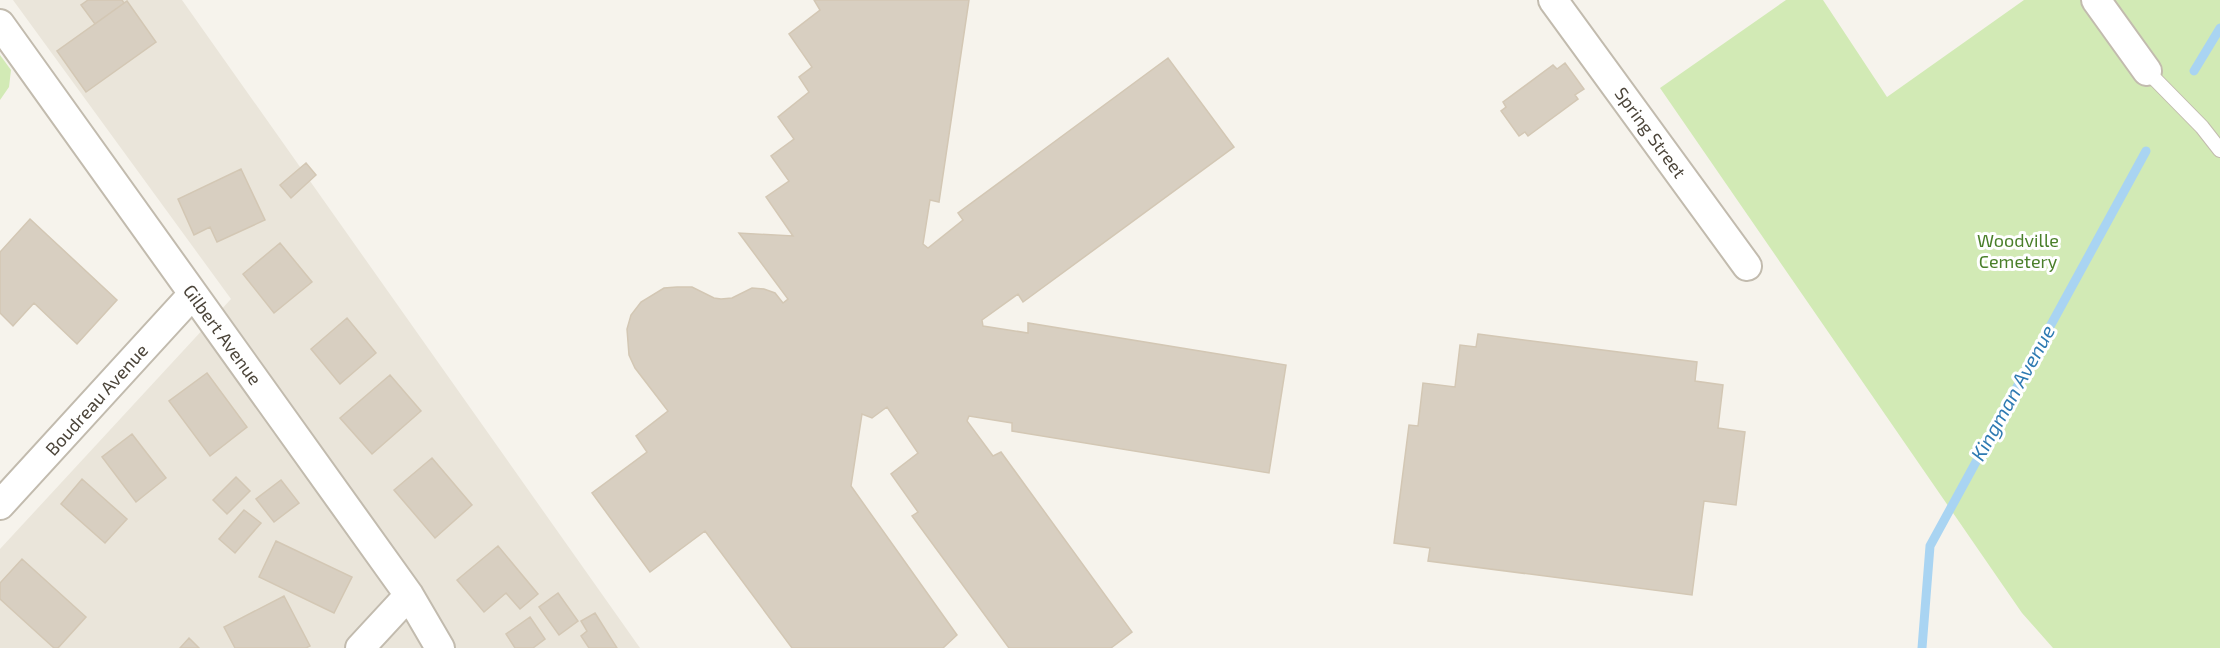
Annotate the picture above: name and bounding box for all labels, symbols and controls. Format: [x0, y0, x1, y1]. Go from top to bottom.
street label: Spring Street [1611, 83, 1691, 182]
park label: Woodville Cemetery [1977, 229, 2059, 272]
street label: Gilbert Avenue [179, 280, 267, 389]
water label: Kingman Avenue [1965, 320, 2059, 465]
street label: Boudreau Avenue [40, 339, 152, 460]

